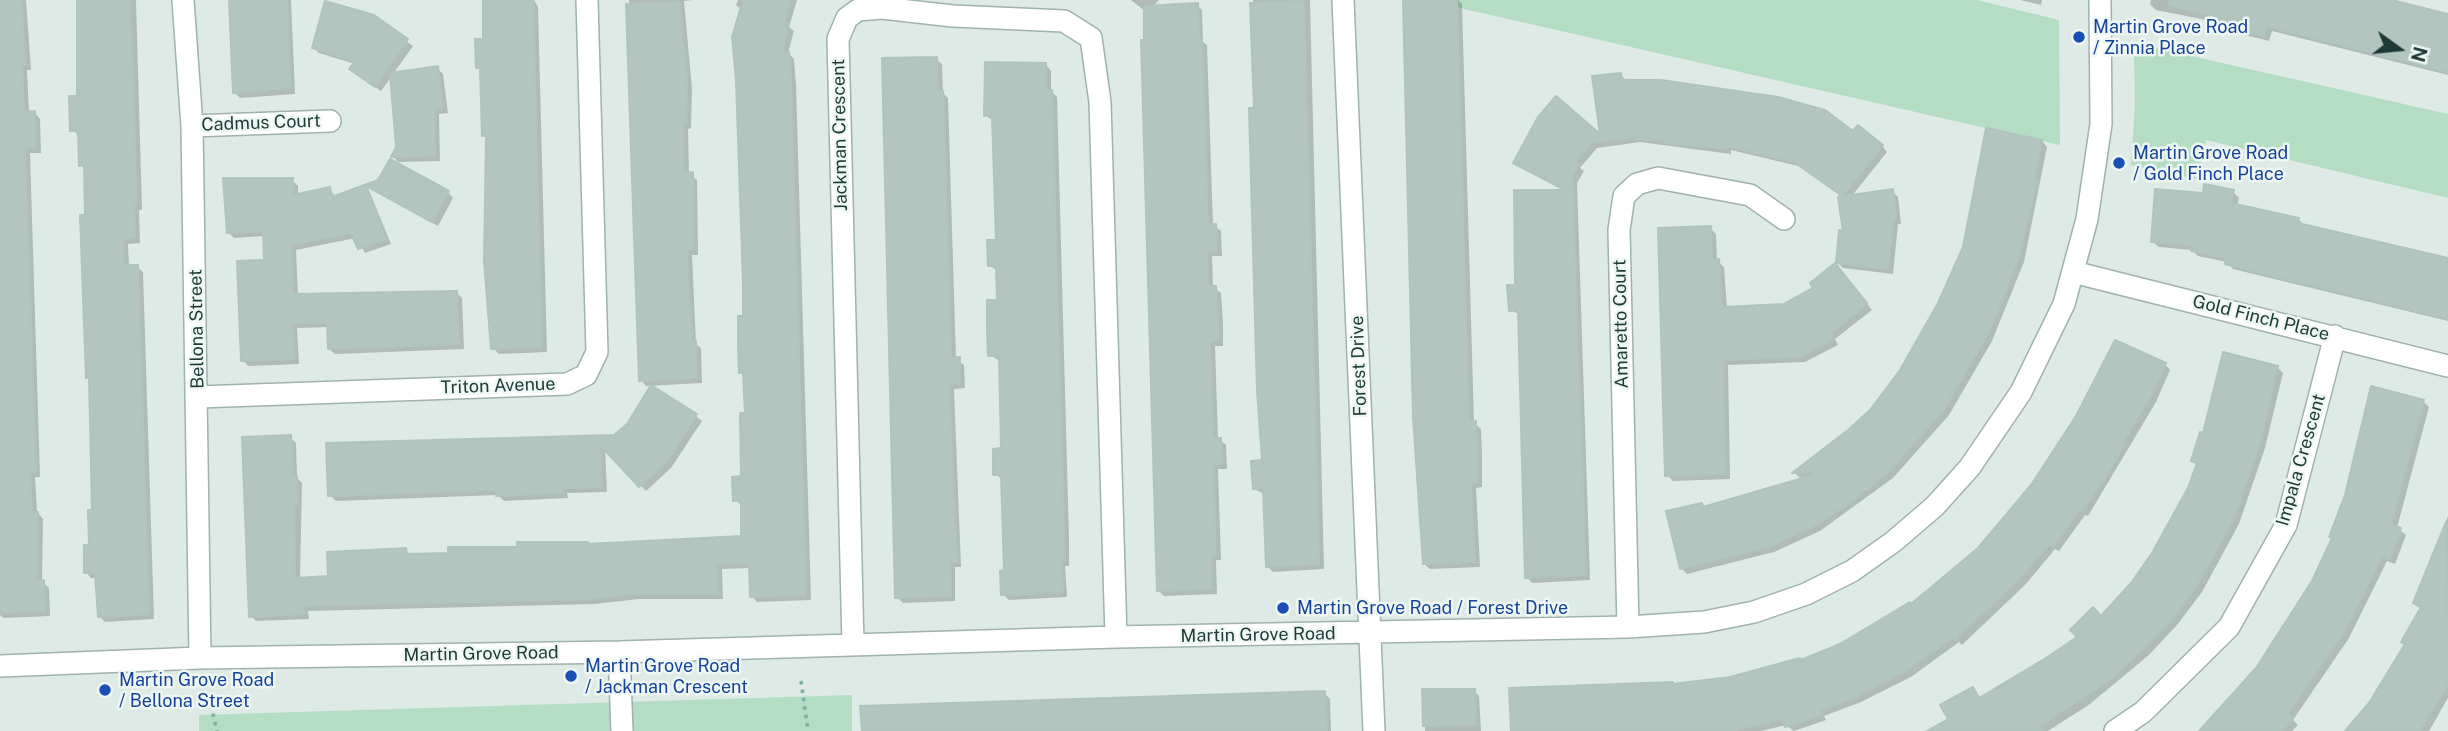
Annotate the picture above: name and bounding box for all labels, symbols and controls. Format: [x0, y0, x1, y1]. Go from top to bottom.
north arrow [2364, 14, 2434, 84]
place label: Martin Grove Road / Zinnia Place [2093, 16, 2248, 58]
marker: Martin Grove Road / Zinnia Place [2071, 29, 2087, 45]
text: N [2407, 44, 2432, 64]
street label: Jackman Crescent [828, 59, 852, 211]
street label: Cadmus Court [201, 110, 321, 136]
place label: Martin Grove Road / Gold Finch Place [2133, 142, 2288, 184]
marker: Martin Grove Road / Gold Finch Place [2111, 155, 2127, 171]
street label: Amaretto Court [1609, 259, 1633, 389]
street label: Bellona Street [185, 269, 209, 389]
street label: Gold Finch Place [2190, 291, 2332, 345]
street label: Forest Drive [1346, 315, 1372, 417]
street label: Triton Avenue [440, 373, 556, 399]
street label: Impala Crescent [2272, 391, 2330, 529]
place label: Martin Grove Road / Forest Drive [1297, 597, 1568, 619]
marker: Martin Grove Road / Forest Drive [1275, 600, 1291, 616]
street label: Martin Grove Road [1180, 623, 1336, 647]
street label: Martin Grove Road [403, 642, 559, 666]
place label: Martin Grove Road / Jackman Crescent [585, 655, 748, 698]
marker: Martin Grove Road / Jackman Crescent [563, 668, 579, 684]
place label: Martin Grove Road / Bellona Street [119, 669, 274, 712]
marker: Martin Grove Road / Bellona Street [97, 682, 113, 698]

